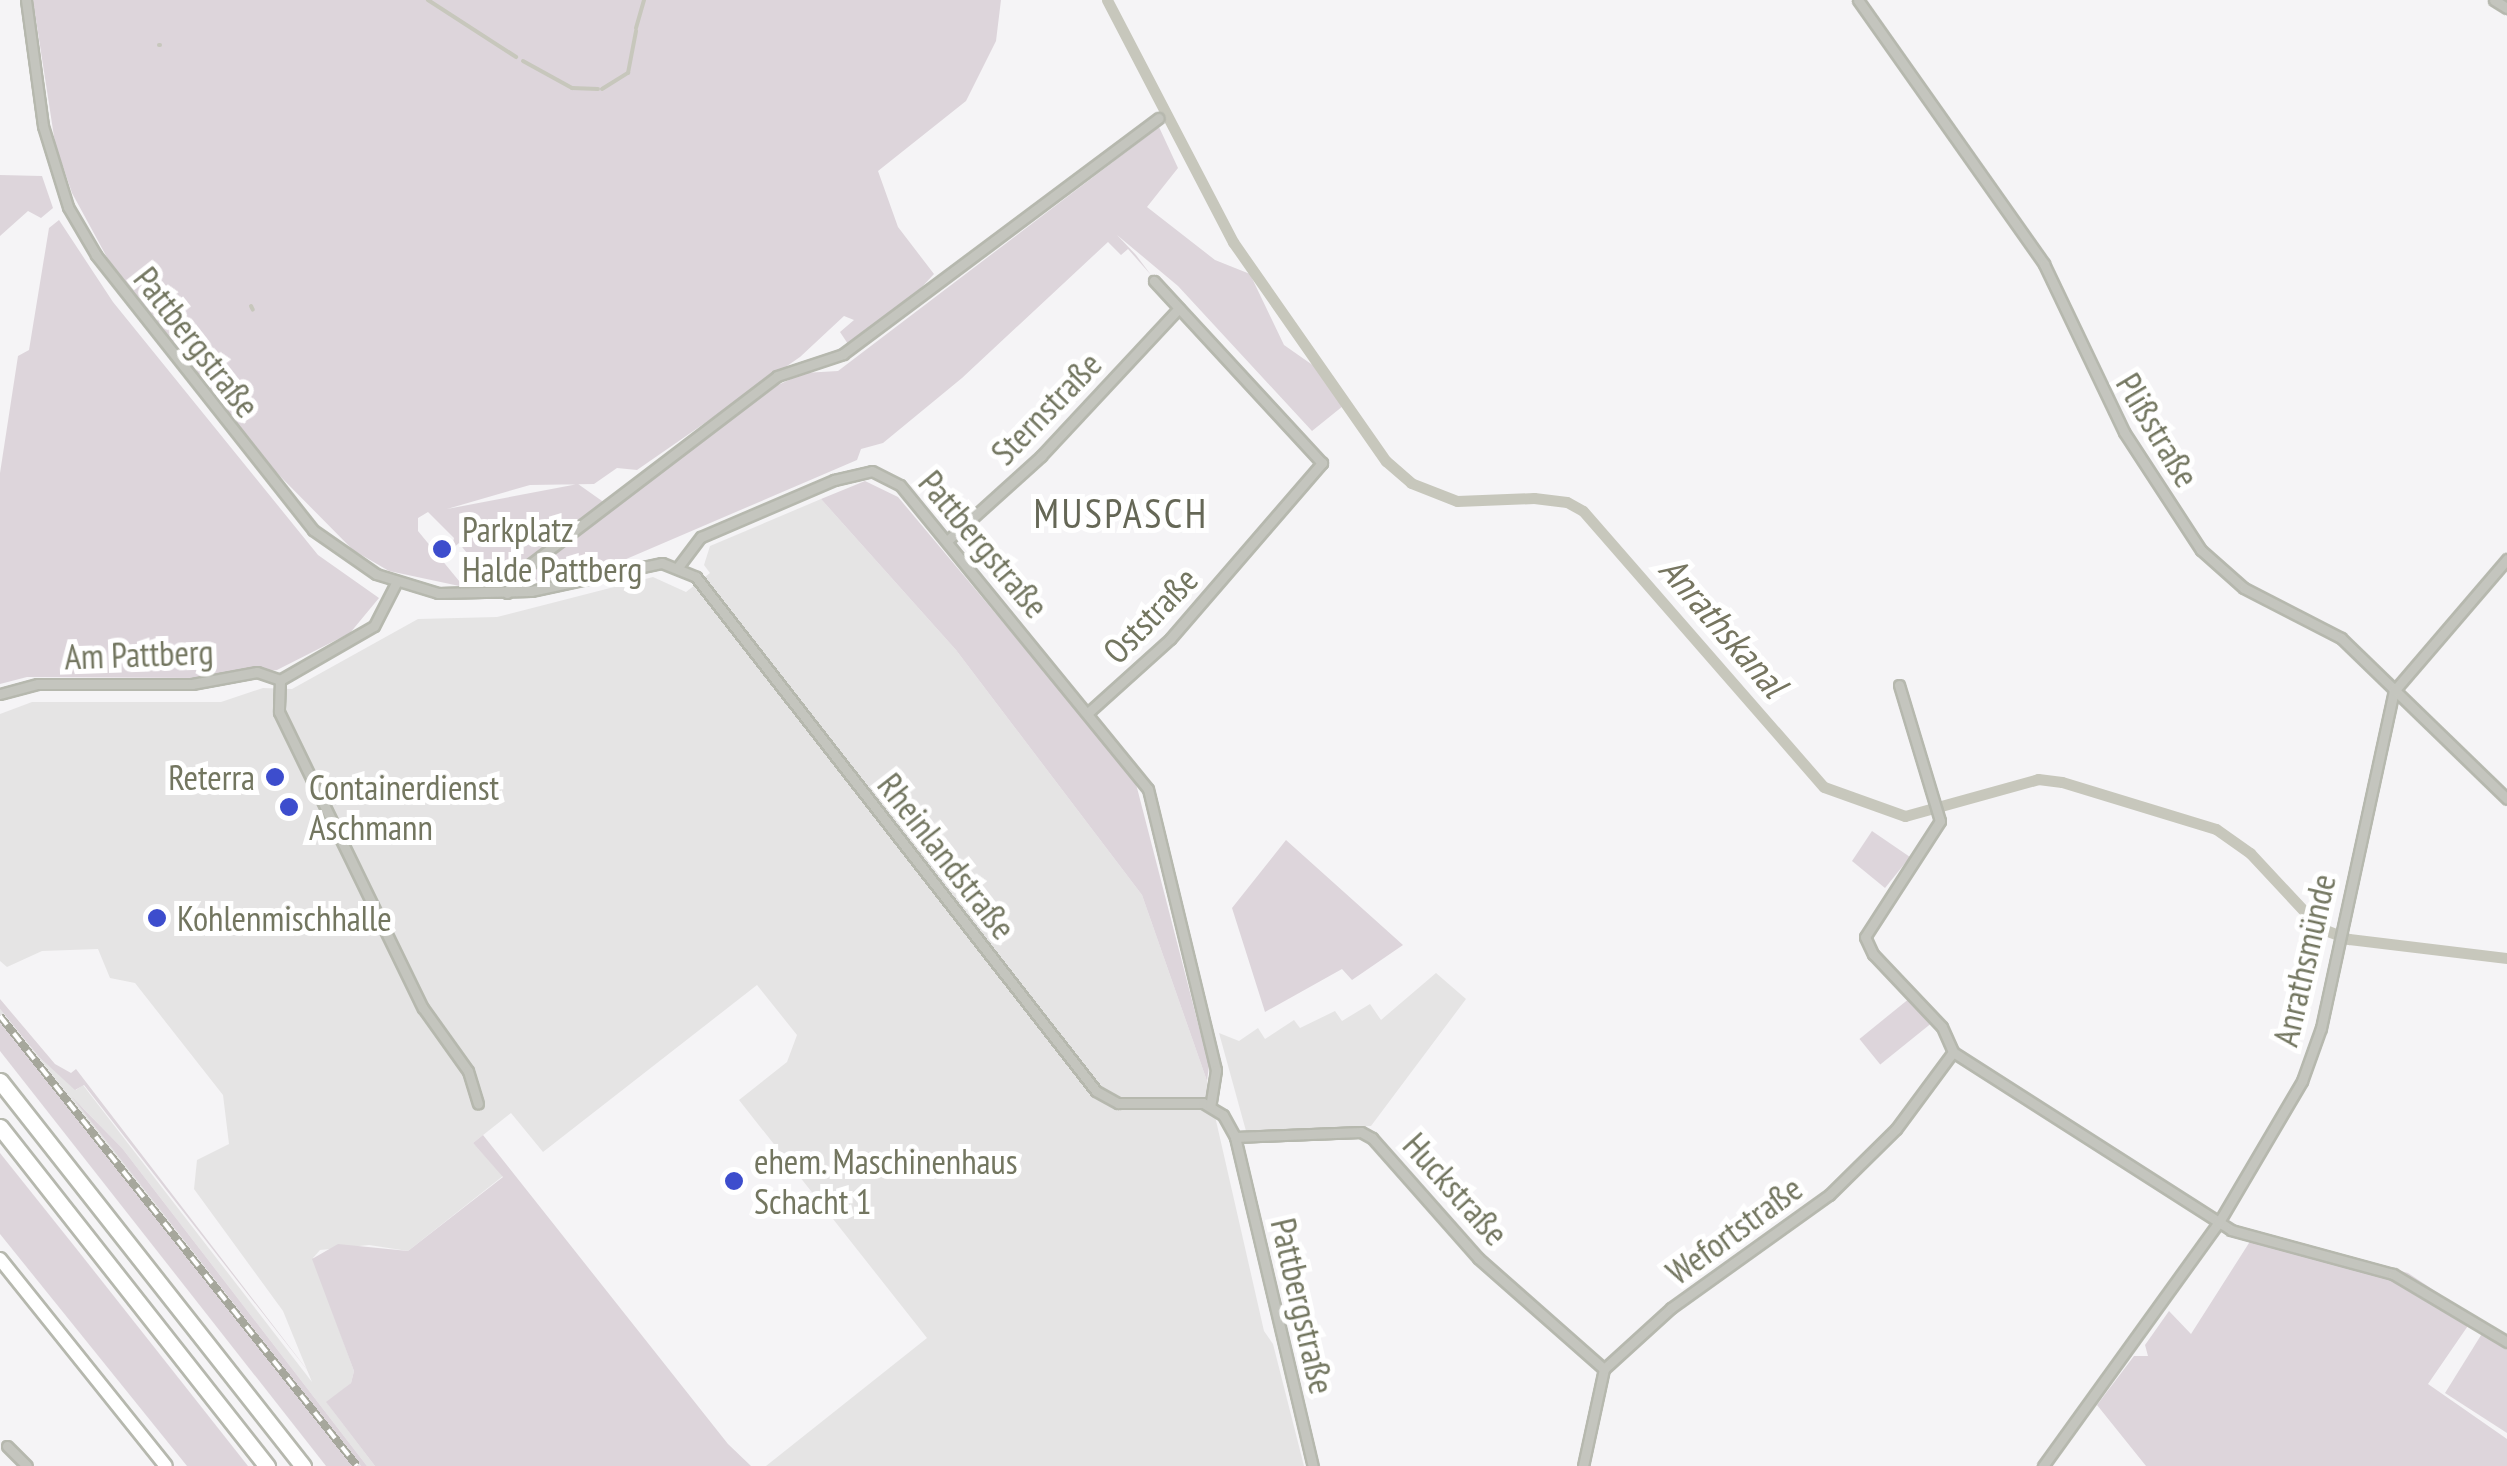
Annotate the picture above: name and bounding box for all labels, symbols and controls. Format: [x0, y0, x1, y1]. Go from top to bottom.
street label: Pattbergstraße [125, 259, 269, 425]
street label: Sternstraße [982, 343, 1110, 473]
street label: Plißstraße [2108, 366, 2208, 494]
street label: Pattbergstraße [910, 462, 1058, 626]
district label: MUSPASCH [1033, 489, 1209, 537]
place label: Parkplatz Halde Pattberg [462, 508, 642, 590]
marker: Parkplatz Halde Pattberg [431, 538, 453, 560]
water label: Anrathskanal [1651, 547, 1797, 705]
street label: Oststraße [1094, 558, 1206, 672]
street label: Am Pattberg [64, 630, 214, 678]
place label: Reterra [168, 756, 255, 798]
street label: Rheinlandstraße [869, 765, 1025, 947]
marker: Reterra [264, 766, 286, 788]
place label: Containerdienst Aschmann [309, 766, 499, 848]
marker: Containerdienst Aschmann [278, 796, 300, 818]
street label: Anrathsmünde [2264, 870, 2344, 1050]
place label: Kohlenmischhalle [177, 897, 392, 939]
marker: Kohlenmischhalle [146, 907, 168, 929]
street label: Huckstraße [1395, 1124, 1517, 1254]
place label: ehem. Maschinenhaus Schacht 1 [754, 1140, 1020, 1222]
street label: Wefortstraße [1658, 1167, 1810, 1293]
marker: ehem. Maschinenhaus Schacht 1 [723, 1170, 745, 1192]
street label: Pattbergstraße [1262, 1214, 1344, 1398]

